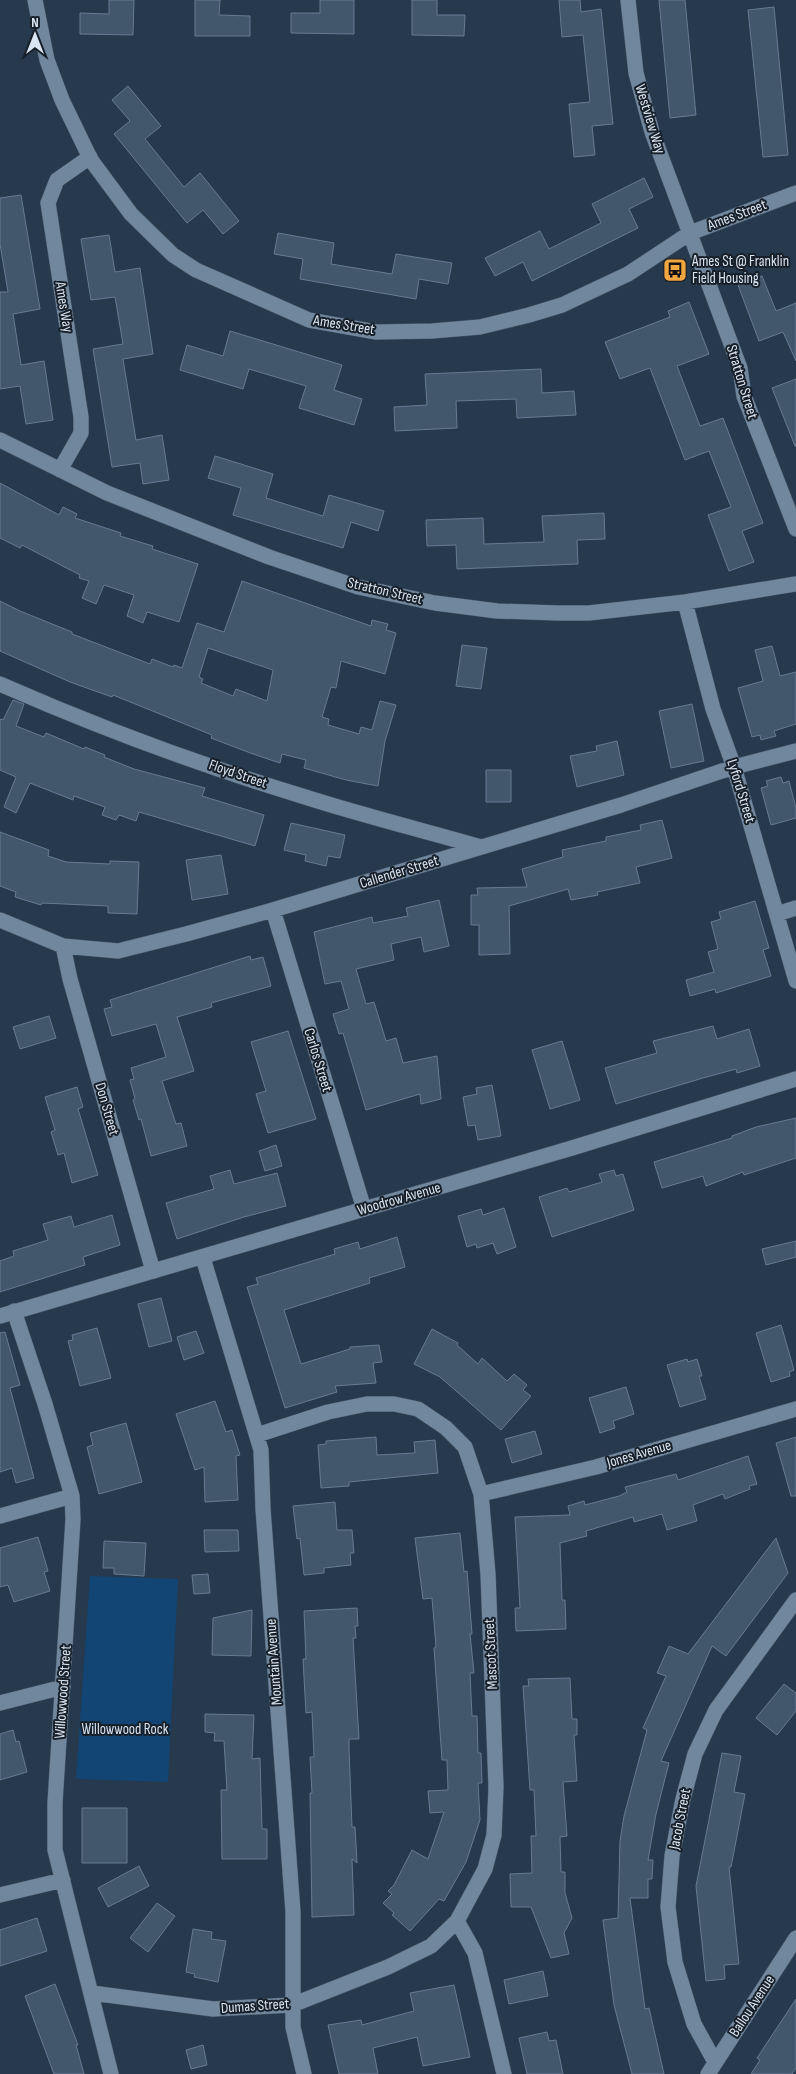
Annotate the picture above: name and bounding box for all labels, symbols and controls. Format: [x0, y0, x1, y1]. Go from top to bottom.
north arrow [10, 10, 60, 60]
text: N [31, 14, 39, 31]
street label: Westview Way [630, 82, 670, 156]
street label: Ames Street [704, 195, 770, 235]
place label: Ames St @ Franklin Field Housing [691, 252, 789, 288]
bus stop icon: Ames St @ Franklin Field Housing [662, 257, 688, 283]
street label: Ames Way [50, 279, 77, 334]
street label: Ames Street [311, 311, 376, 339]
street label: Stratton Street [722, 343, 762, 422]
street label: Stratton Street [346, 573, 425, 609]
street label: Floyd Street [206, 755, 270, 793]
street label: Lyford Street [722, 757, 760, 826]
street label: Callender Street [357, 851, 441, 893]
street label: Carlos Street [299, 1026, 337, 1095]
street label: Don Street [90, 1080, 124, 1138]
street label: Woodrow Avenue [355, 1178, 443, 1220]
street label: Jones Avenue [604, 1436, 673, 1473]
street label: Mountain Avenue [262, 1618, 286, 1706]
street label: Mascot Street [480, 1618, 502, 1690]
street label: Willowwood Street [50, 1644, 76, 1739]
park label: Willowwood Rock [82, 1720, 169, 1739]
street label: Jacob Street [665, 1787, 695, 1852]
street label: Ballou Avenue [725, 1972, 779, 2040]
street label: Dumas Street [220, 1994, 290, 2018]

